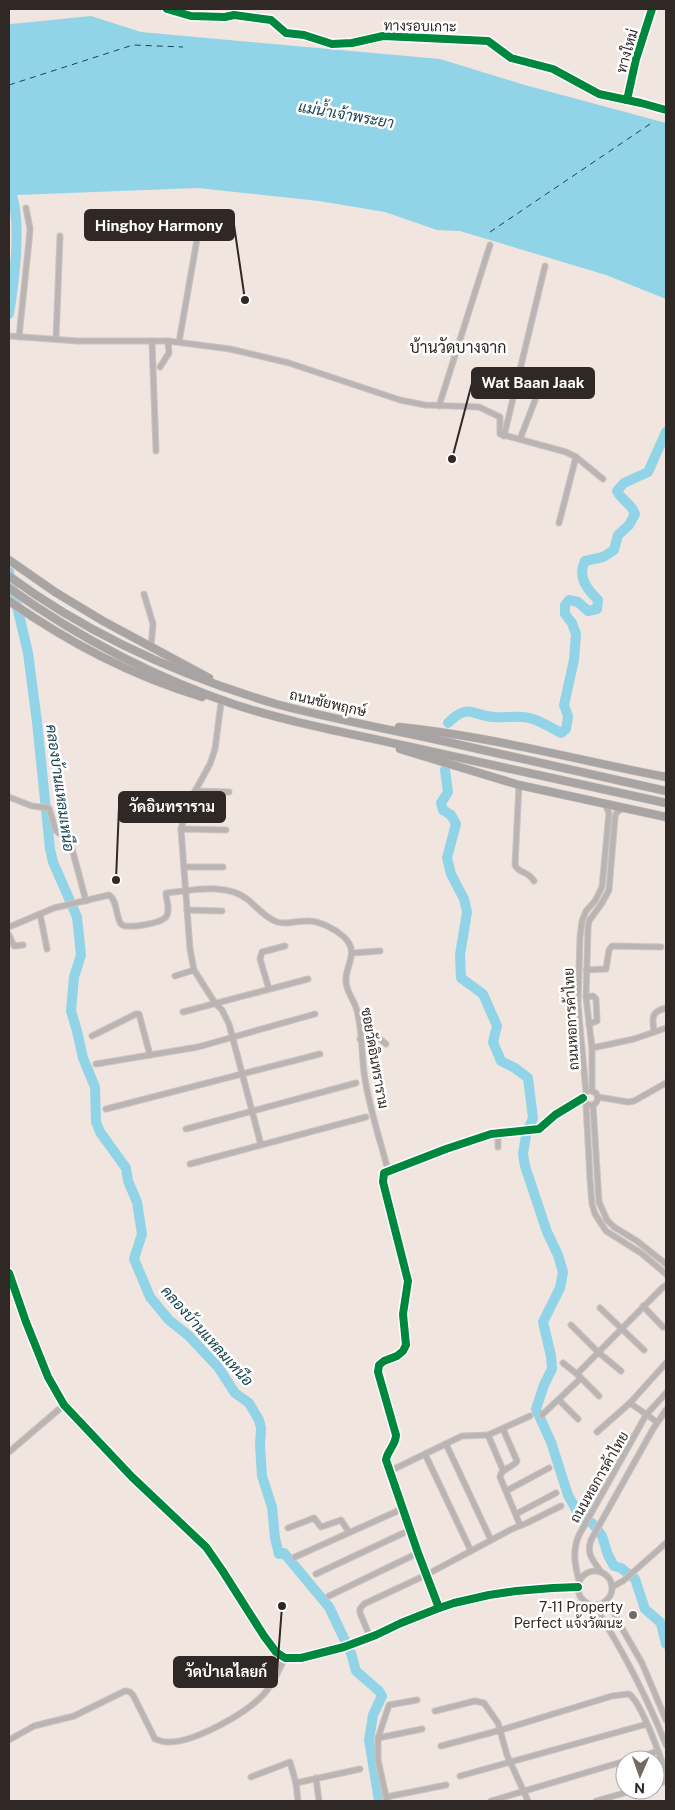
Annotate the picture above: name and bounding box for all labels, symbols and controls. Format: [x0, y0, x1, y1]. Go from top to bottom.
street label: ทางรอบเกาะ [383, 17, 457, 35]
street label: ทางใหม่ [613, 27, 641, 75]
water label: แม่น้ำเจ้าพระยา [297, 94, 396, 131]
callout: Hinghoy Harmony [85, 210, 234, 240]
text: Hinghoy Harmony [95, 217, 224, 234]
district label: บ้านวัดบางจาก [409, 337, 507, 357]
callout: Wat Baan Jaak [472, 368, 594, 398]
text: Wat Baan Jaak [482, 374, 585, 391]
street label: ถนนชัยพฤกษ์ [288, 685, 369, 721]
water label: คลองบ้านแหลมเหนือ [43, 723, 79, 853]
callout: วัดอินทราราม [119, 792, 225, 822]
text: วัดอินทราราม [129, 797, 215, 815]
street label: ถนนหอการค้าไทย [559, 967, 582, 1071]
street label: ซอยวัดอินทราราม [358, 1006, 392, 1110]
water label: คลองบ้านแหลมเหนือ [158, 1282, 258, 1389]
street label: ถนนหอการค้าไทย [566, 1428, 632, 1525]
place label: 7-11 Property Perfect แจ้งวัฒนะ [514, 1599, 624, 1631]
marker: 7-11 Property Perfect แจ้งวัฒนะ [627, 1609, 639, 1621]
callout: วัดป่าเลไลยก์ [174, 1657, 277, 1687]
text: วัดป่าเลไลยก์ [185, 1662, 268, 1680]
north arrow [615, 1750, 665, 1800]
text: N [634, 1780, 645, 1796]

